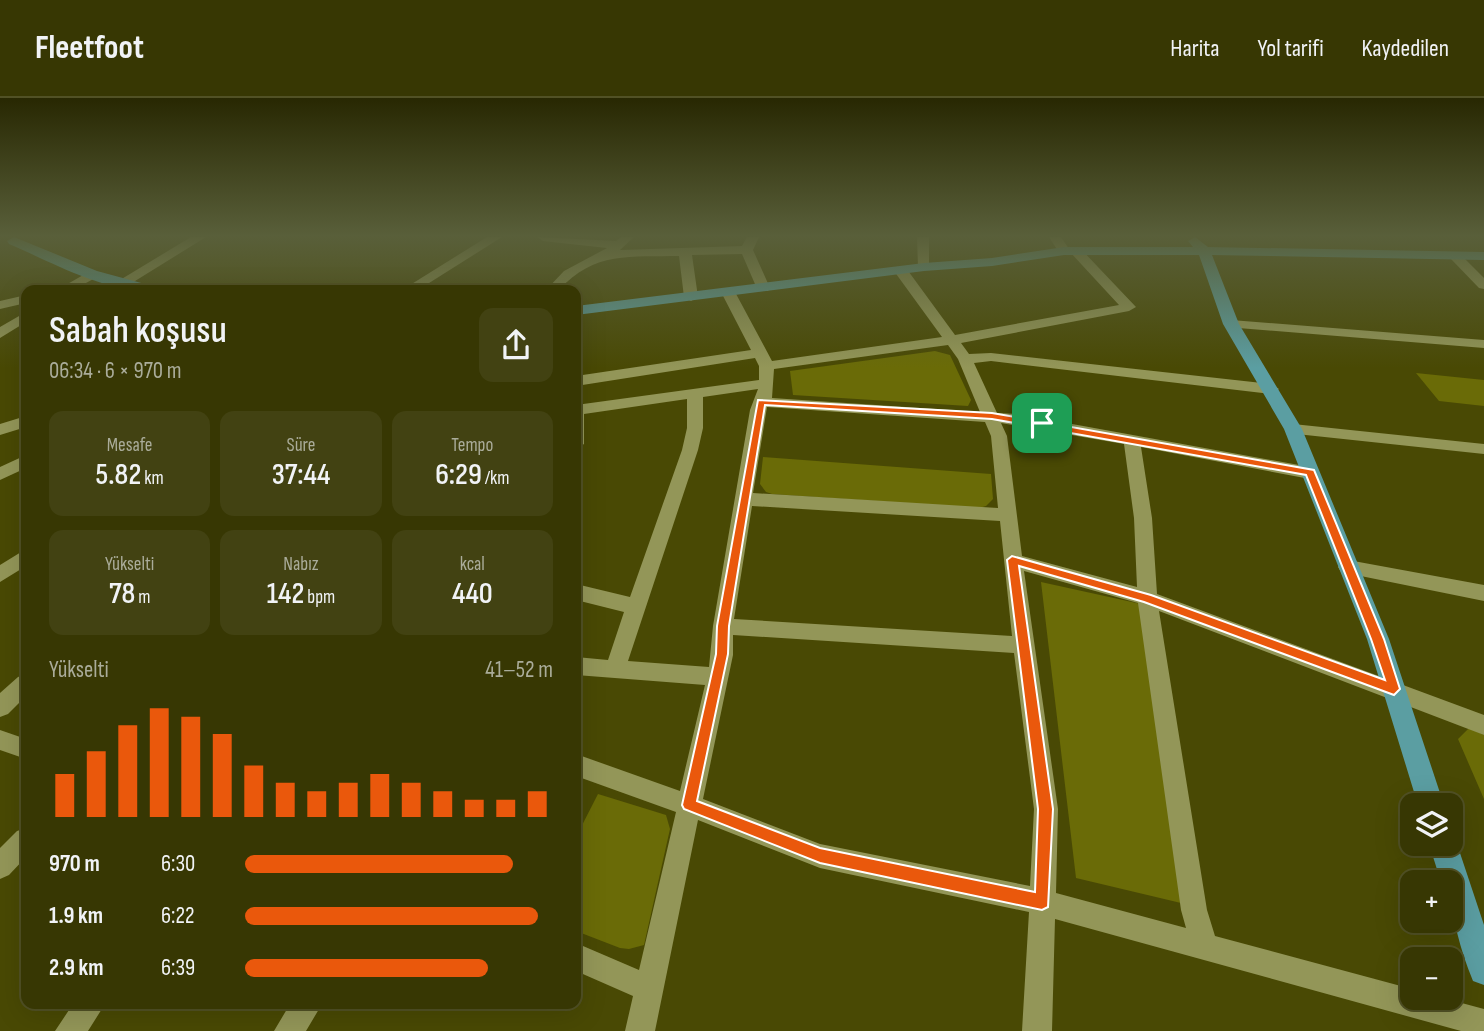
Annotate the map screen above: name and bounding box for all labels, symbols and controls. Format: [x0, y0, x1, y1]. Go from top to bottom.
text: Fleetfoot [35, 28, 144, 68]
text: Harita [1170, 34, 1220, 63]
text: Yol tarifi [1258, 34, 1324, 63]
text: Kaydedilen [1362, 34, 1449, 63]
text: Sabah koşusu [49, 308, 227, 353]
button: share [479, 308, 553, 382]
text: 06:34 · 6 × 970 m [49, 357, 182, 385]
pin [1012, 393, 1072, 453]
icon: arrive [1023, 404, 1061, 442]
text: Mesafe [107, 434, 153, 457]
text: Süre [287, 434, 315, 457]
text: Tempo [451, 434, 493, 457]
text: 5.82 [96, 457, 141, 493]
text: 37:44 [272, 457, 330, 493]
text: 6:29 [435, 457, 482, 493]
text: km [141, 467, 164, 490]
text: /km [482, 467, 510, 490]
text: Yükselti [105, 553, 154, 576]
text: Nabız [283, 553, 319, 576]
text: kcal [460, 553, 485, 576]
text: 78 [109, 576, 135, 612]
text: 142 [267, 576, 304, 612]
text: 440 [452, 576, 493, 612]
text: m [135, 586, 150, 609]
text: bpm [304, 586, 335, 609]
text: Yükselti [49, 656, 109, 684]
text: 41–52 m [485, 656, 553, 684]
map controls [1400, 793, 1463, 1010]
button: layers [1400, 793, 1463, 856]
text: 970 m [49, 850, 100, 878]
text: 6:30 [161, 850, 195, 878]
button: + [1400, 870, 1463, 933]
text: 1.9 km [49, 902, 103, 930]
text: 6:22 [161, 902, 194, 930]
button: − [1400, 947, 1463, 1010]
text: 2.9 km [49, 954, 103, 982]
text: 6:39 [161, 954, 195, 982]

